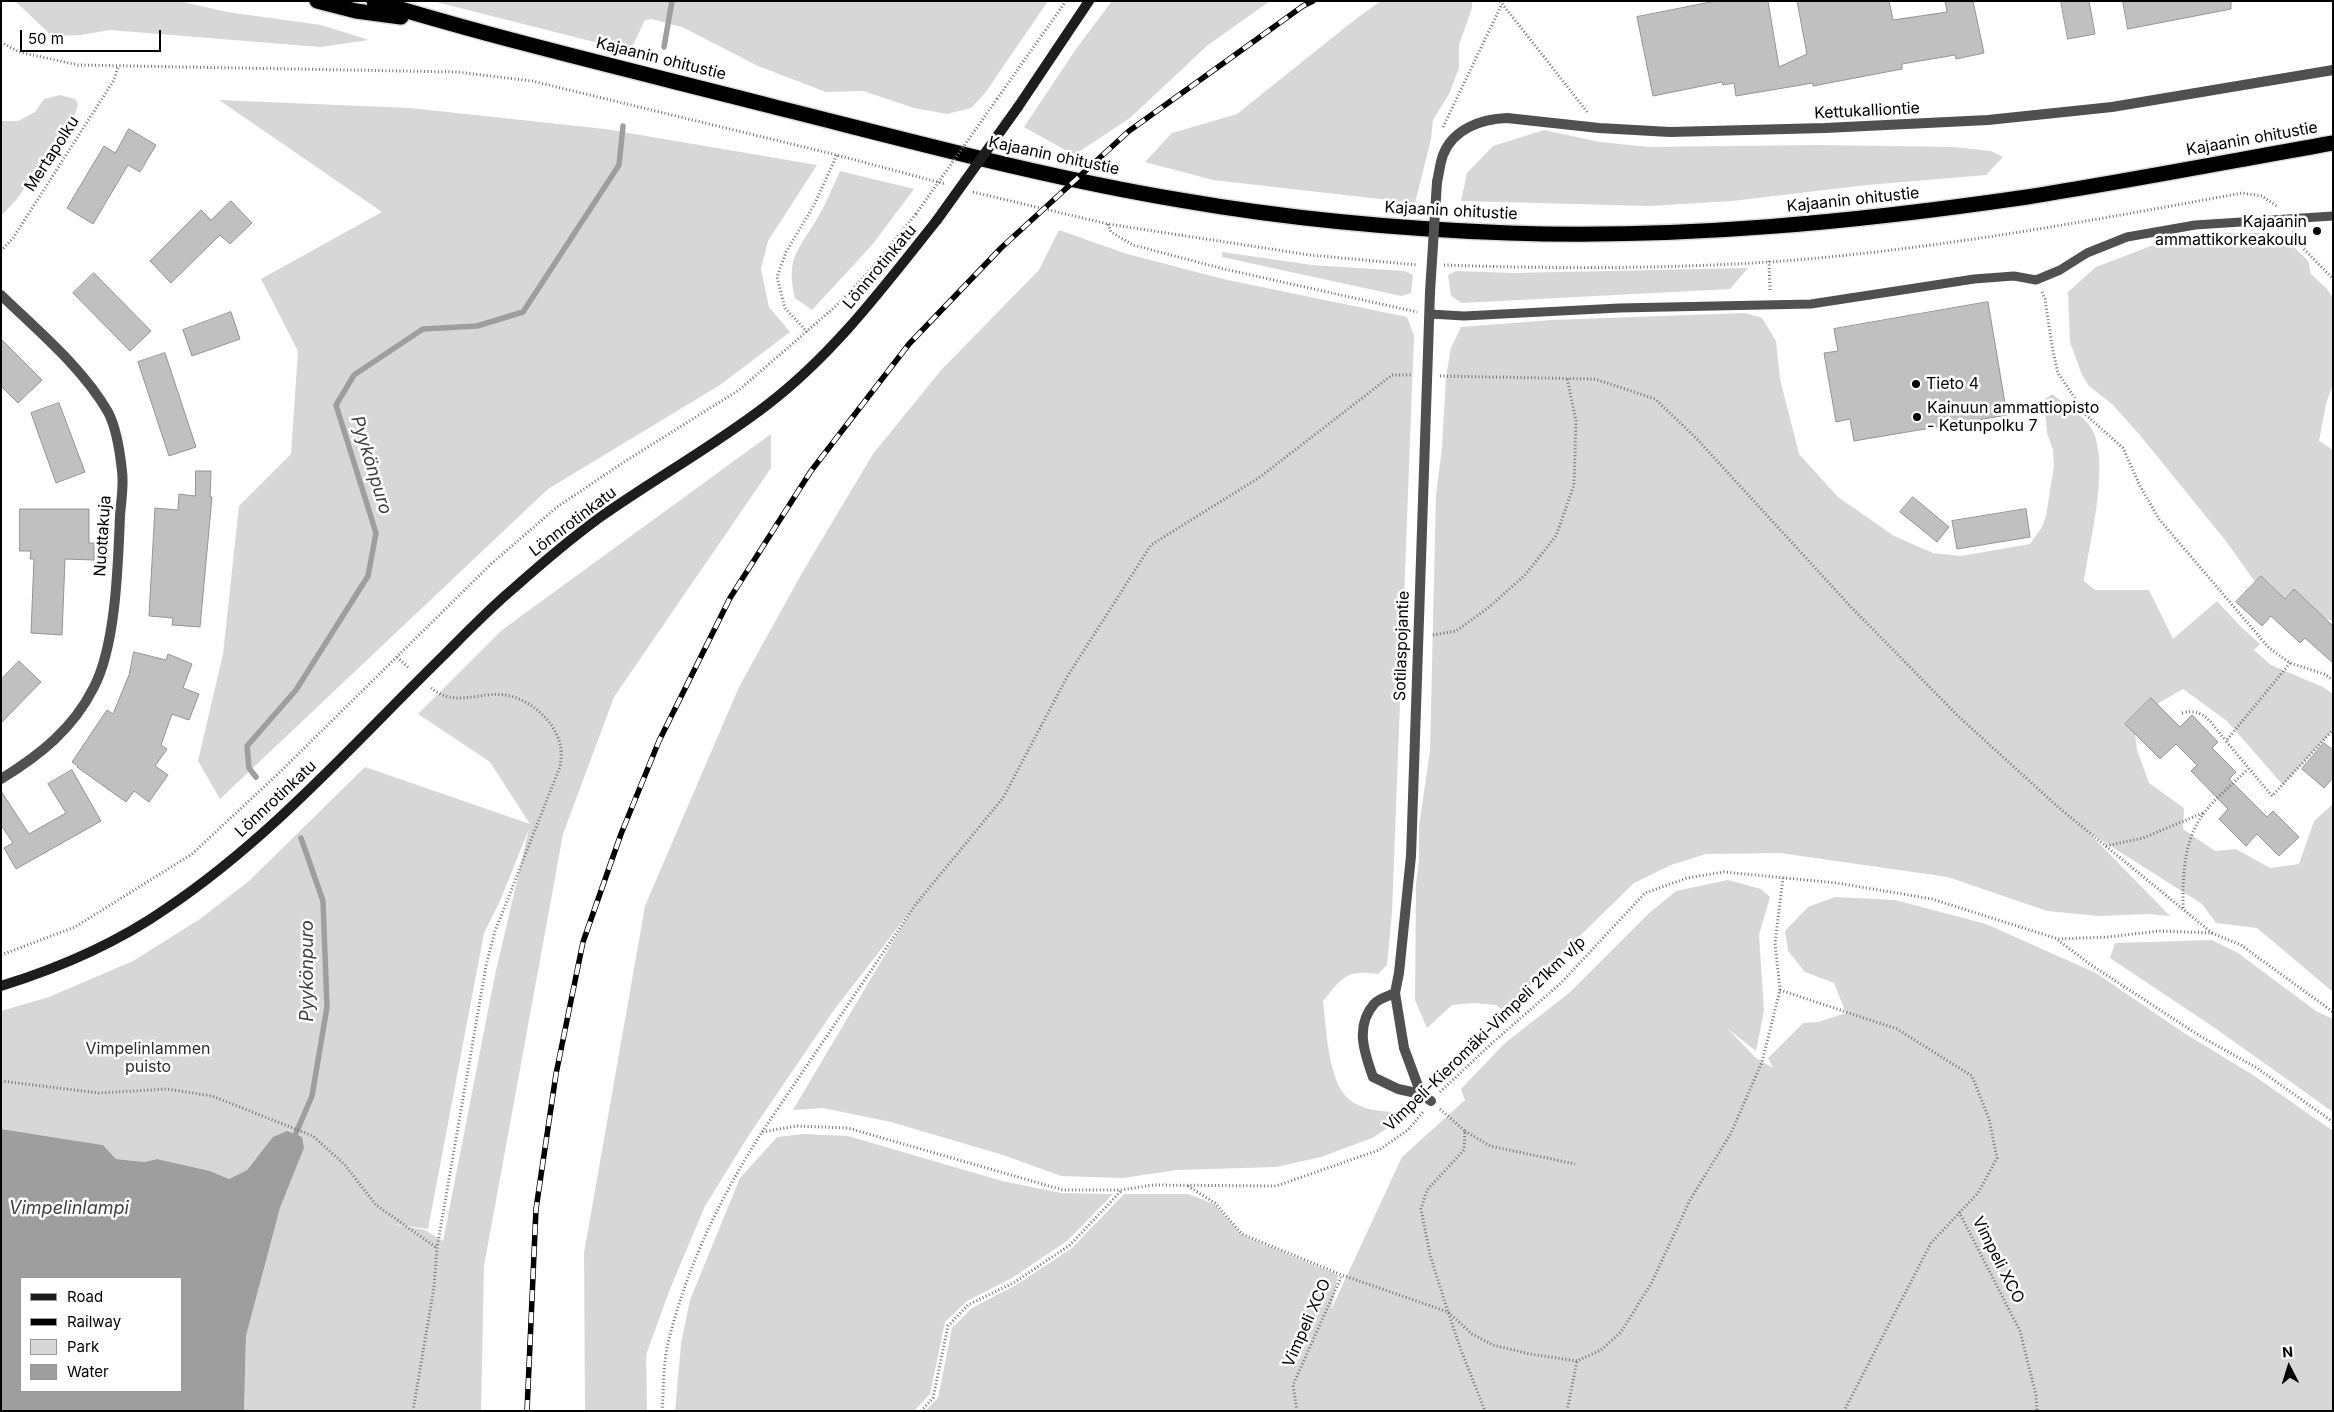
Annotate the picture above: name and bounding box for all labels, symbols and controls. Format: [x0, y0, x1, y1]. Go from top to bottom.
scale bar [22, 20, 164, 52]
text: 50 m [28, 29, 64, 48]
street label: Kajaanin ohitustie [594, 34, 728, 84]
street label: Kettukalliontie [1814, 99, 1920, 123]
street label: Mertapolku [21, 113, 83, 195]
street label: Kajaanin ohitustie [2185, 118, 2319, 160]
street label: Kajaanin ohitustie [987, 133, 1121, 179]
street label: Kajaanin ohitustie [1786, 183, 1920, 217]
street label: Kajaanin ohitustie [1384, 198, 1518, 224]
place label: Kajaanin ammattikorkeakoulu [2155, 212, 2307, 250]
street label: Lönnrotinkatu [839, 221, 921, 313]
marker: Kajaanin ammattikorkeakoulu [2311, 225, 2323, 237]
place label: Tieto 4 [1926, 374, 1979, 394]
marker: Tieto 4 [1910, 378, 1922, 390]
place label: Kainuun ammattiopisto - Ketunpolku 7 [1927, 398, 2099, 436]
marker: Kainuun ammattiopisto - Ketunpolku 7 [1911, 411, 1923, 423]
water label: Pyykönpuro [346, 413, 396, 517]
street label: Lönnrotinkatu [526, 483, 620, 561]
street label: Nuottakuja [91, 495, 115, 577]
street label: Sotilaspojantie [1390, 590, 1414, 702]
street label: Lönnrotinkatu [231, 757, 321, 841]
water label: Pyykönpuro [297, 920, 319, 1022]
street label: Vimpeli-Kieromäki-Vimpeli 21km v/p [1380, 932, 1590, 1136]
park label: Vimpelinlammen puisto [86, 1039, 210, 1077]
water label: Vimpelinlampi [9, 1198, 129, 1220]
street label: Vimpeli XCO [1968, 1213, 2028, 1307]
street label: Vimpeli XCO [1279, 1276, 1335, 1370]
legend [20, 1277, 182, 1392]
text: Road [67, 1287, 103, 1306]
text: Railway [67, 1312, 121, 1331]
text: Park [67, 1337, 99, 1356]
north arrow [2264, 1342, 2314, 1392]
text: N [2282, 1343, 2294, 1360]
text: Water [67, 1362, 109, 1381]

